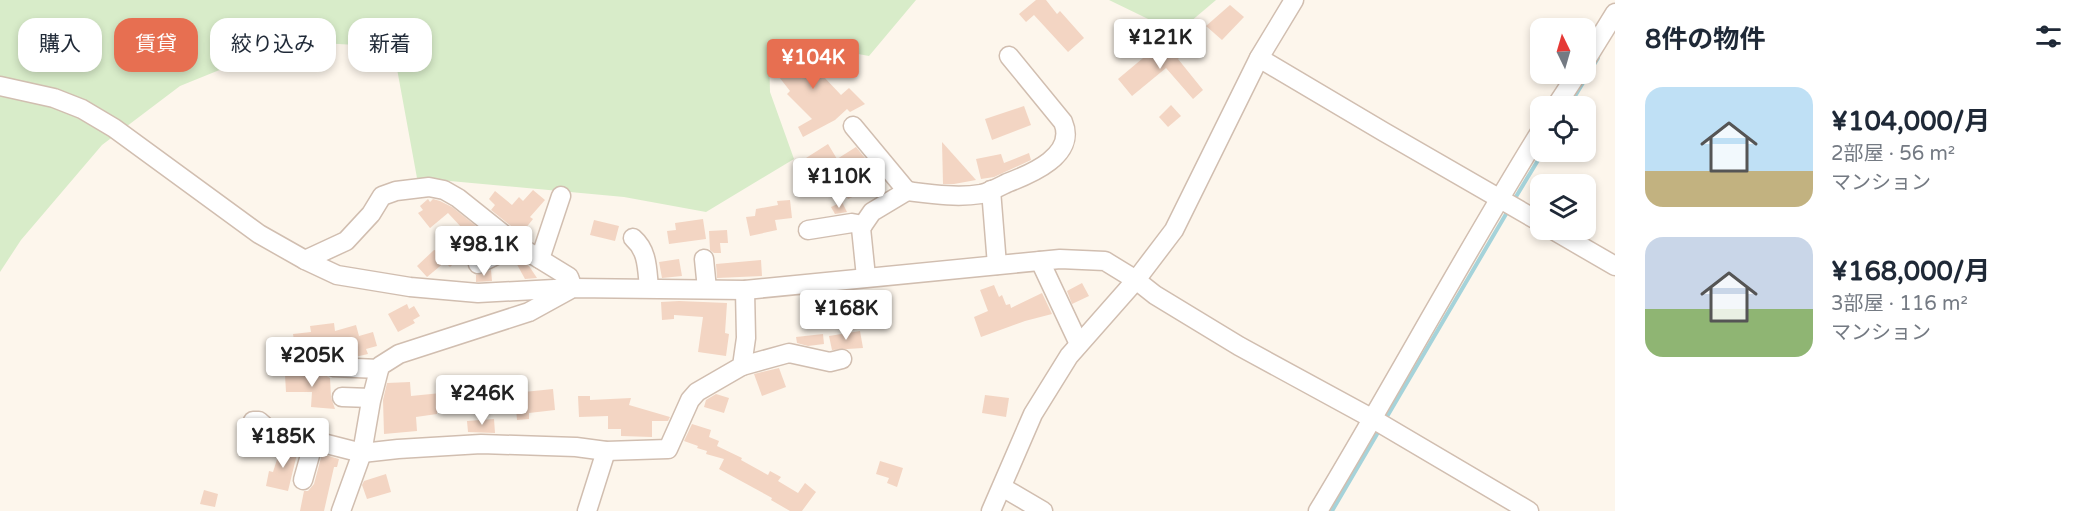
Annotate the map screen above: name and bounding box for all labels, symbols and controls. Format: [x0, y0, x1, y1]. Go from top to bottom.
chip: 購入 [18, 18, 102, 72]
chip: 賃貸 [114, 18, 198, 72]
chip: 絞り込み [210, 18, 336, 72]
chip: 新着 [348, 18, 432, 72]
north arrow [1530, 18, 1596, 84]
map controls [1530, 18, 1596, 240]
pin: ¥121K [1118, 19, 1202, 70]
icon: filters [2032, 20, 2065, 53]
text: 8件の物件 [1645, 24, 1765, 55]
text: ¥121K [1128, 26, 1192, 50]
pin: ¥104K [771, 39, 855, 90]
text: ¥104K [781, 46, 845, 70]
button: locate [1530, 96, 1596, 162]
text: ¥104,000/月 [1831, 106, 1990, 137]
icon: home [1693, 111, 1765, 183]
text: 2部屋 · 56 m² [1831, 142, 1955, 166]
pin: ¥110K [797, 158, 881, 209]
text: ¥110K [807, 165, 871, 189]
text: マンション [1831, 171, 1931, 195]
button: layers [1530, 174, 1596, 240]
pin: ¥98.1K [435, 226, 533, 277]
text: ¥98.1K [449, 233, 519, 257]
text: ¥168,000/月 [1831, 256, 1990, 287]
icon: home [1693, 261, 1765, 333]
pin: ¥168K [804, 290, 888, 341]
text: 3部屋 · 116 m² [1831, 292, 1968, 316]
text: ¥168K [814, 297, 878, 321]
text: マンション [1831, 321, 1931, 345]
pin: ¥205K [270, 337, 354, 388]
text: ¥205K [280, 344, 344, 368]
pin: ¥246K [440, 375, 524, 426]
text: ¥246K [450, 382, 514, 406]
pin: ¥185K [241, 418, 325, 469]
text: ¥185K [251, 425, 315, 449]

